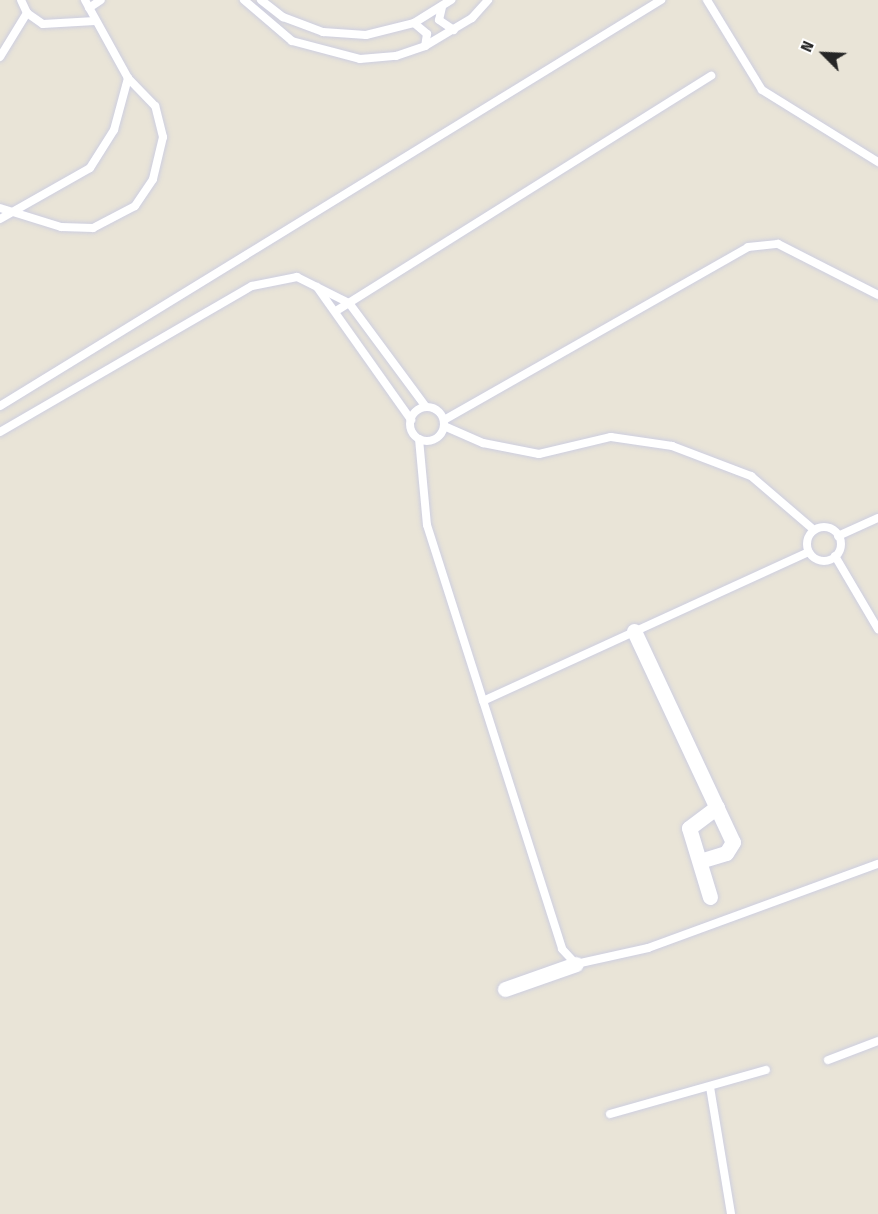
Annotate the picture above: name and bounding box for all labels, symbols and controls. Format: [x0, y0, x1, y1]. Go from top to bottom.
north arrow [794, 24, 854, 84]
text: N [796, 38, 818, 55]

